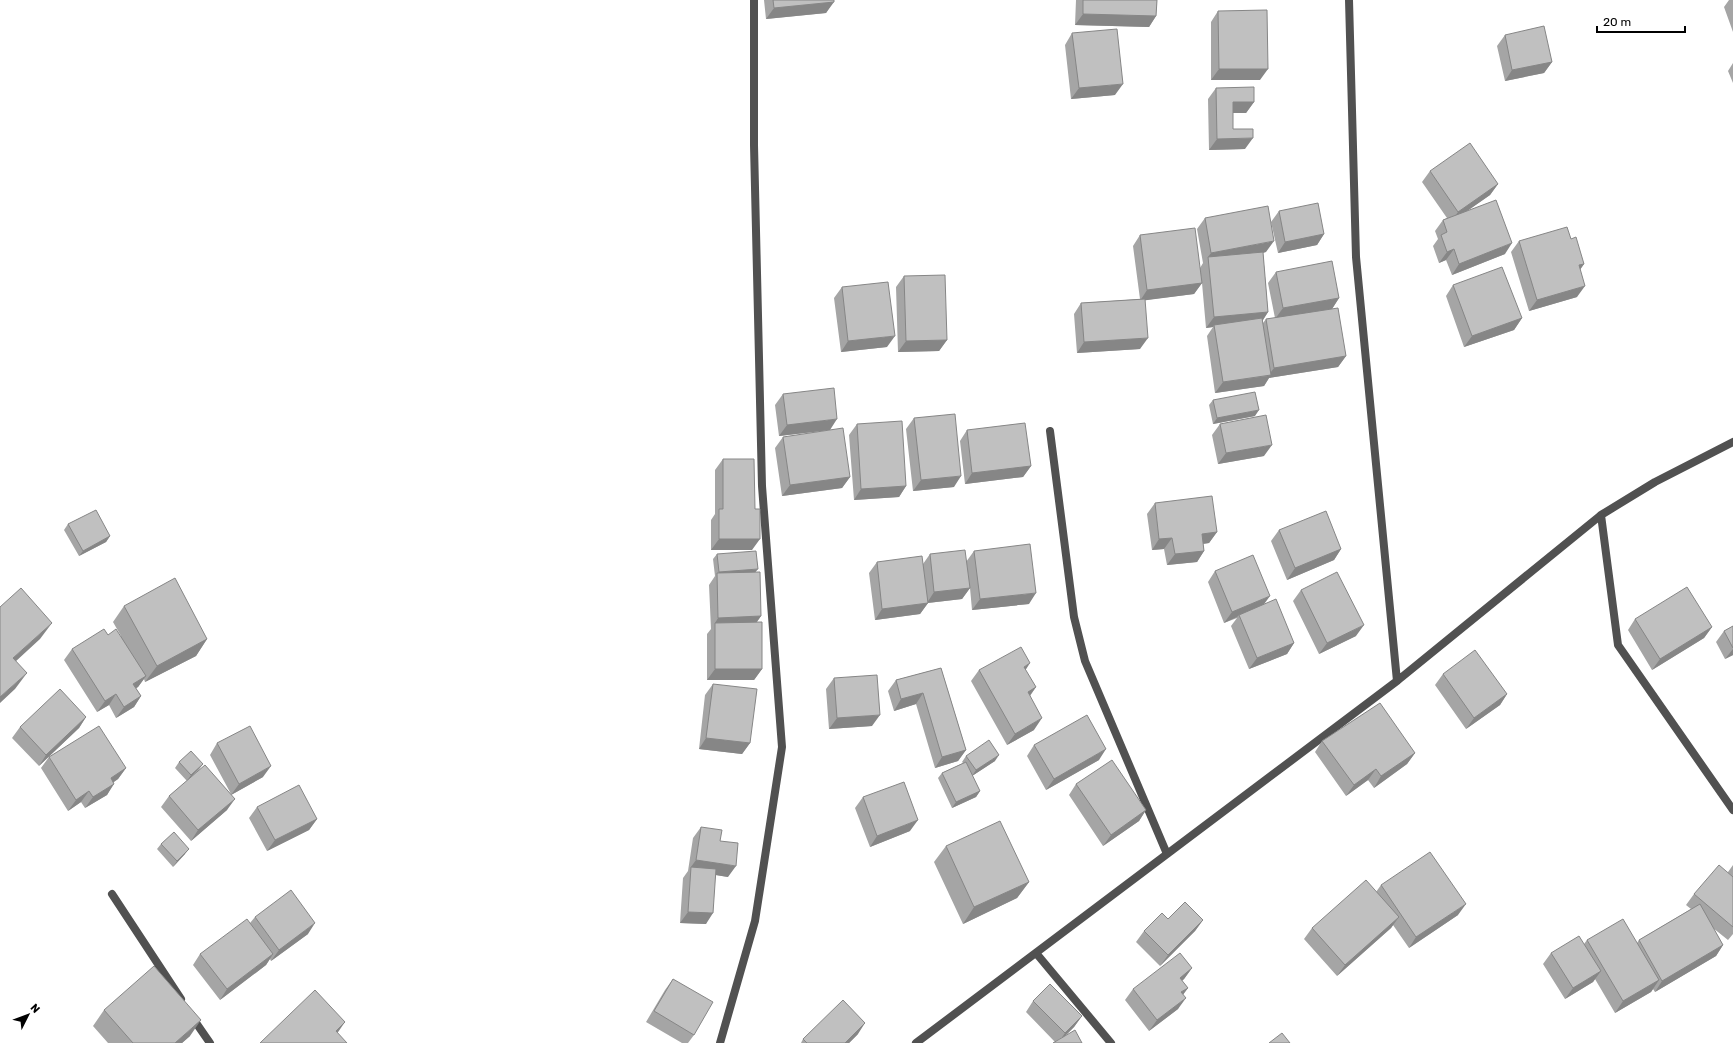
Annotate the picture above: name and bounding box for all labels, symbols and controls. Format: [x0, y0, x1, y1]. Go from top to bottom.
scale bar [1597, 8, 1685, 34]
text: 20 m [1603, 15, 1631, 29]
north arrow [8, 995, 48, 1035]
text: N [28, 1001, 43, 1016]

